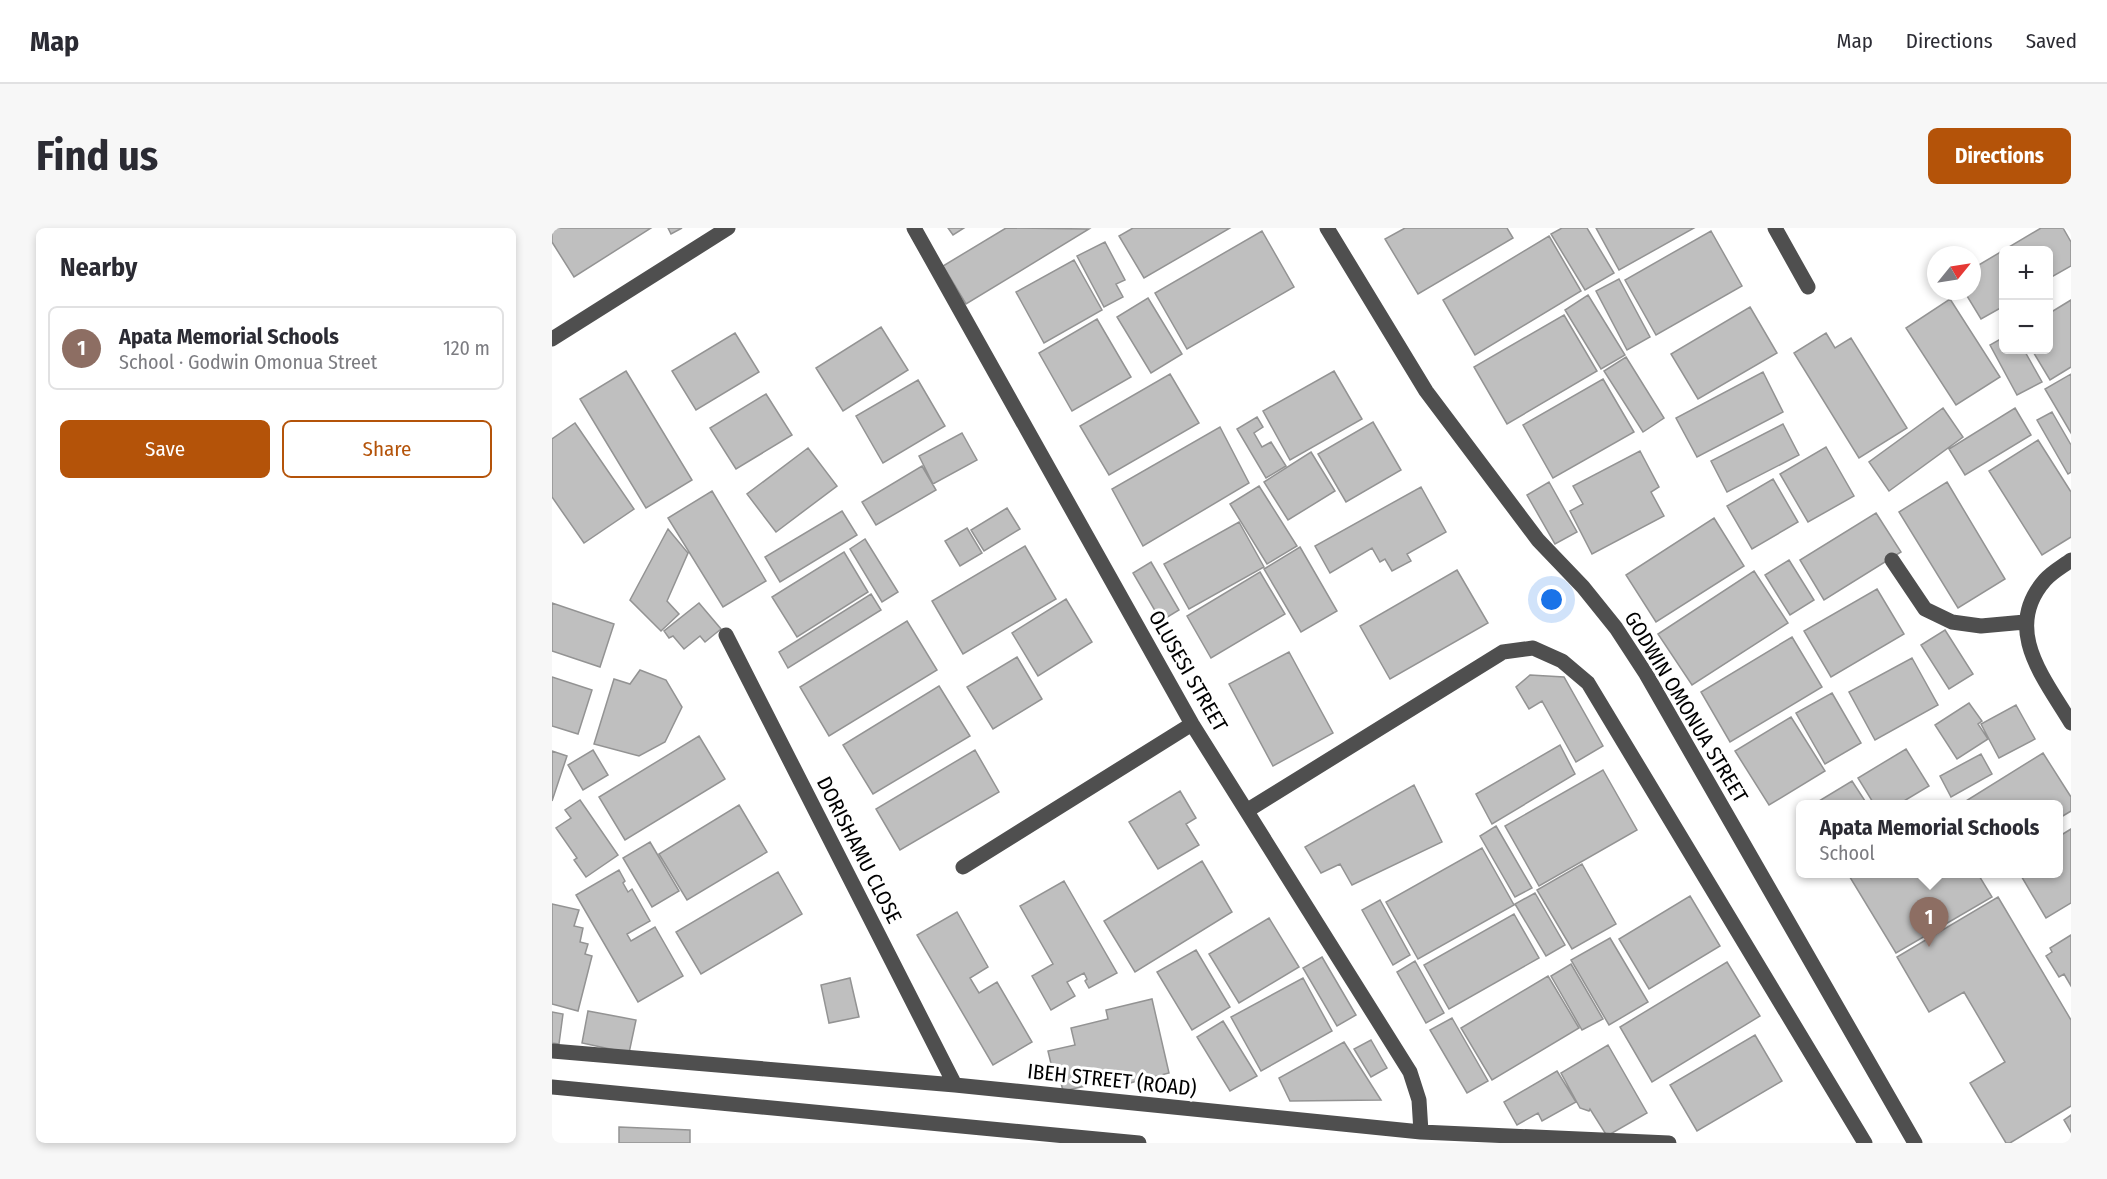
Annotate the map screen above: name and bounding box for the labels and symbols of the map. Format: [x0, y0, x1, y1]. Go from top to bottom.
north arrow [1927, 246, 1981, 300]
your location [1537, 585, 1566, 614]
street label: OLUSESI STREET [1143, 606, 1233, 736]
street label: GODWIN OMONUA STREET [1619, 607, 1754, 808]
street label: DORISHAMU CLOSE [811, 772, 907, 928]
pin: 1 [1910, 898, 1948, 947]
street label: IBEH STREET (ROAD) [1026, 1058, 1198, 1102]

